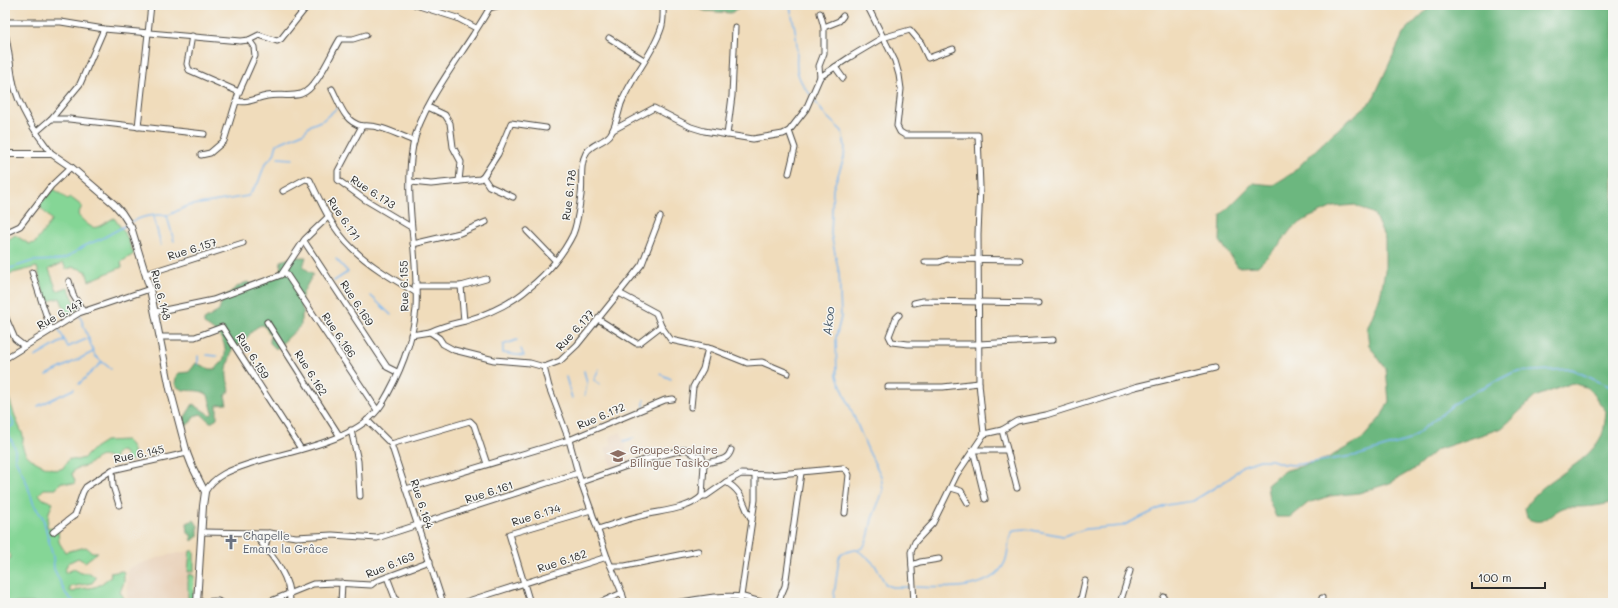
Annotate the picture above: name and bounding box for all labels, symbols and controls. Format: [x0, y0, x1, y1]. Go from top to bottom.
street label: Rue 6.178 [558, 168, 579, 221]
street label: Rue 6.173 [348, 171, 399, 212]
street label: Rue 6.171 [324, 194, 364, 243]
street label: Rue 6.157 [165, 234, 218, 263]
street label: Rue 6.155 [396, 260, 411, 312]
street label: Rue 6.148 [148, 268, 175, 322]
street label: Rue 6.169 [337, 277, 378, 329]
street label: Rue 6.147 [34, 295, 86, 332]
street label: Rue 6.177 [552, 306, 597, 353]
water label: Akoo [818, 306, 838, 336]
street label: Rue 6.166 [319, 309, 360, 360]
street label: Rue 6.159 [234, 330, 274, 382]
street label: Rue 6.162 [292, 347, 331, 398]
street label: Rue 6.172 [575, 399, 627, 432]
street label: Rue 6.145 [112, 441, 165, 466]
place label: Groupe Scolaire Bilingue Tasiko [630, 442, 718, 470]
school or university icon: Groupe Scolaire Bilingue Tasiko [609, 447, 627, 465]
street label: Rue 6.164 [407, 477, 438, 531]
street label: Rue 6.161 [463, 477, 515, 506]
street label: Rue 6.174 [509, 500, 563, 529]
place label: Chapelle Emana la Grâce [243, 528, 329, 556]
church icon: Chapelle Emana la Grâce [222, 533, 240, 551]
street label: Rue 6.182 [535, 546, 588, 576]
street label: Rue 6.163 [363, 548, 417, 581]
scale bar [1472, 564, 1545, 590]
text: 100 m [1478, 569, 1512, 585]

